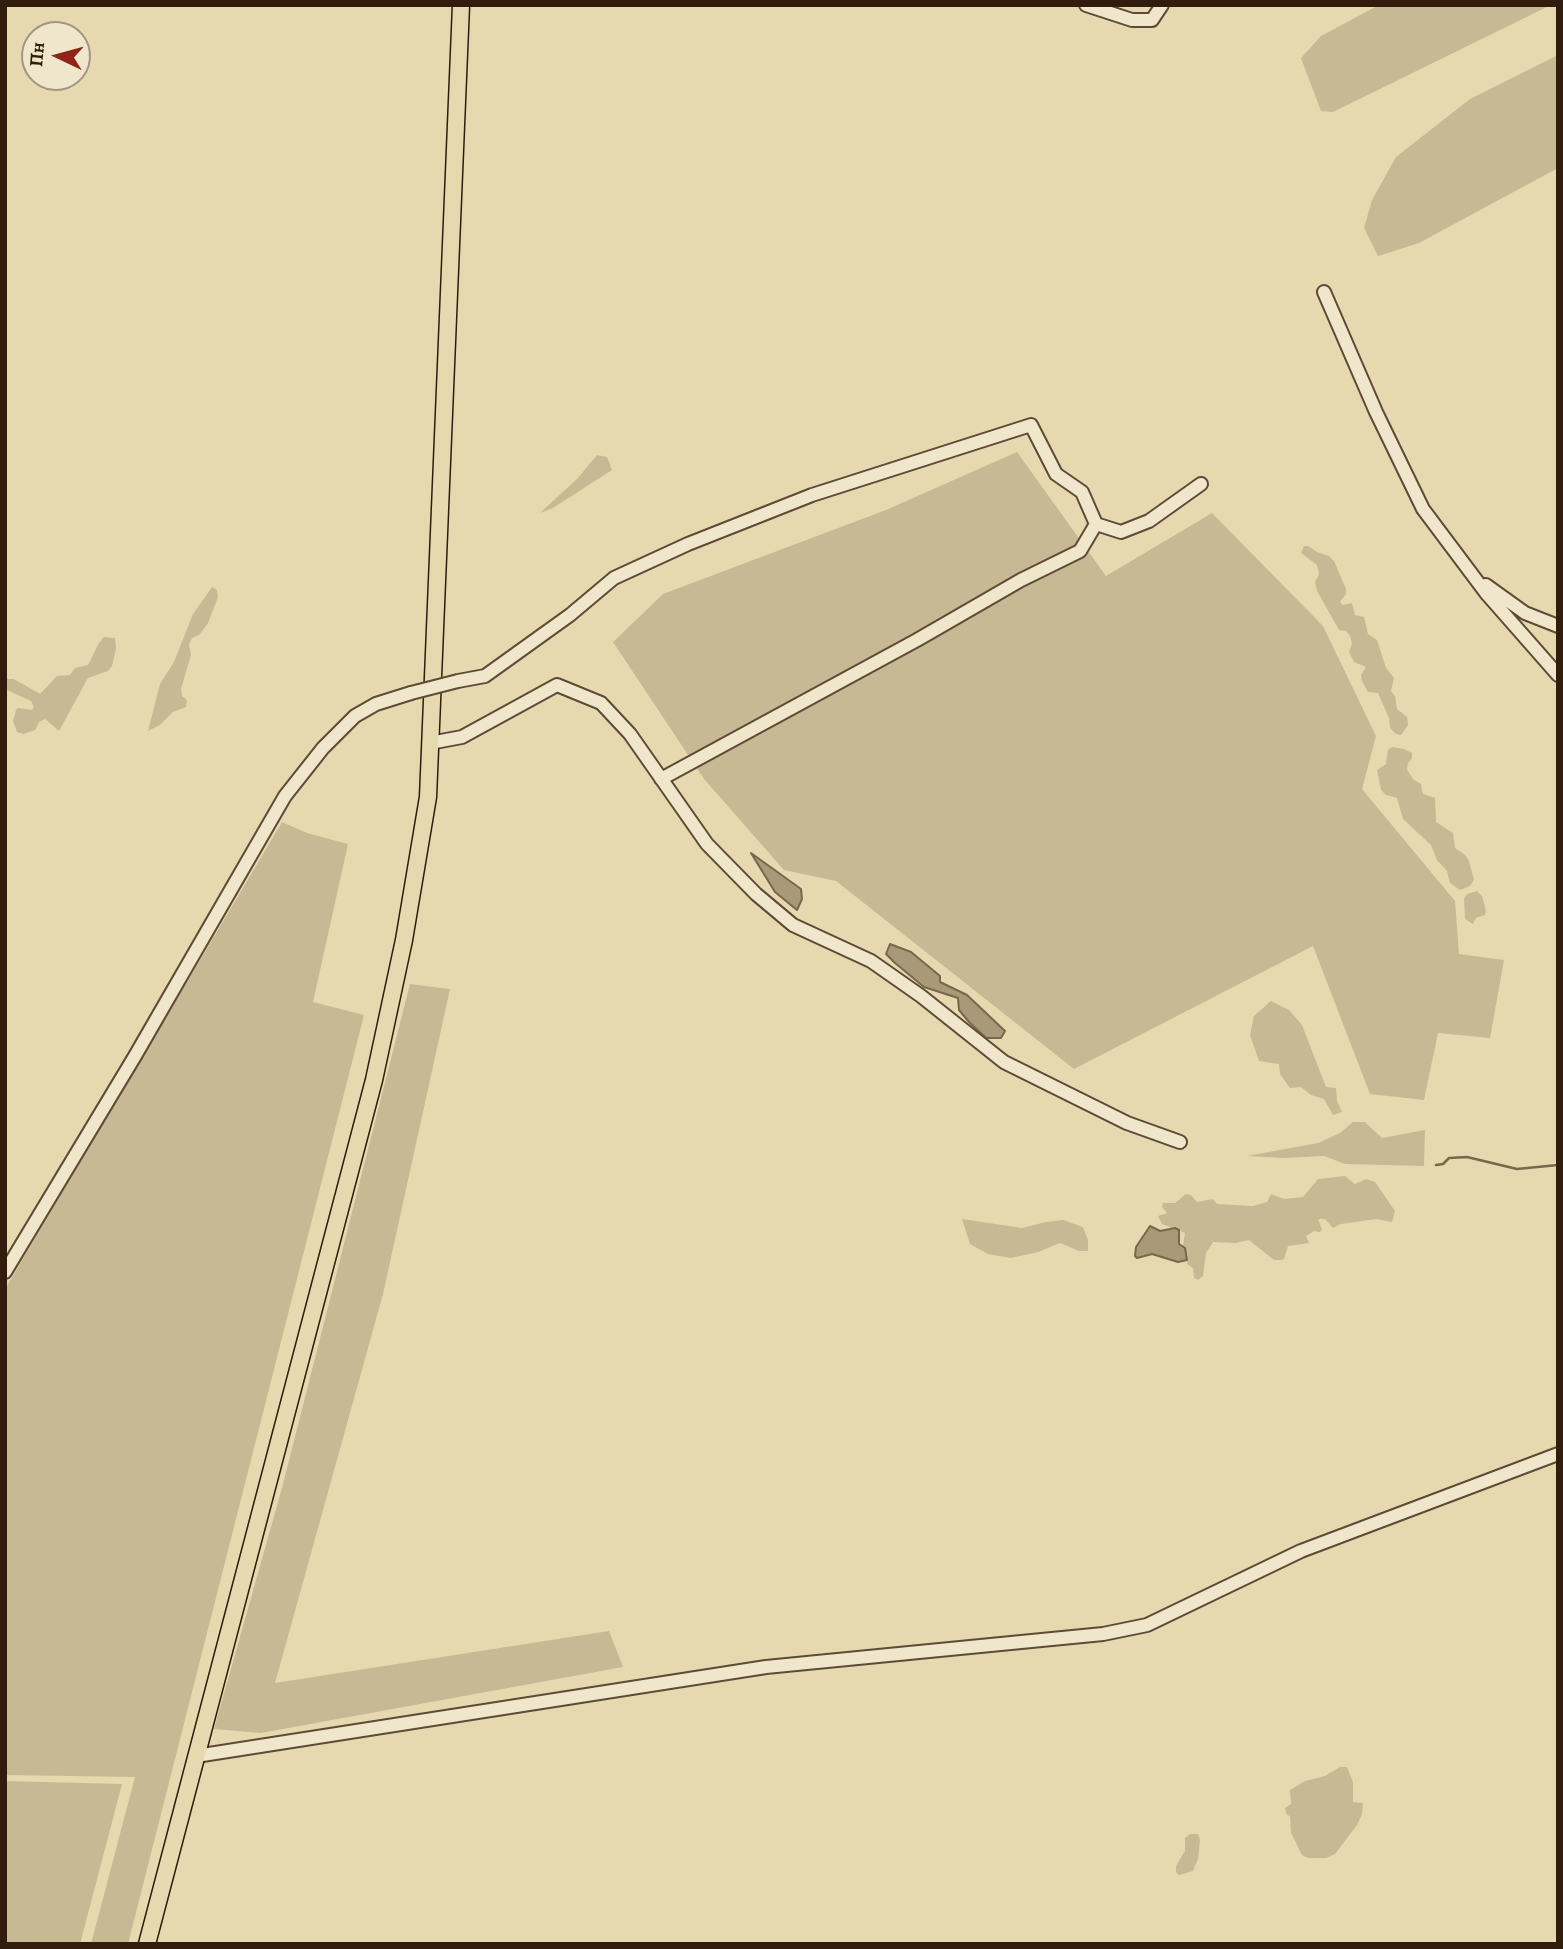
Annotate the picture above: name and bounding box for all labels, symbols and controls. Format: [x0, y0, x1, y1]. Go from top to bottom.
north arrow [21, 21, 91, 91]
text: Пн [23, 41, 51, 68]

